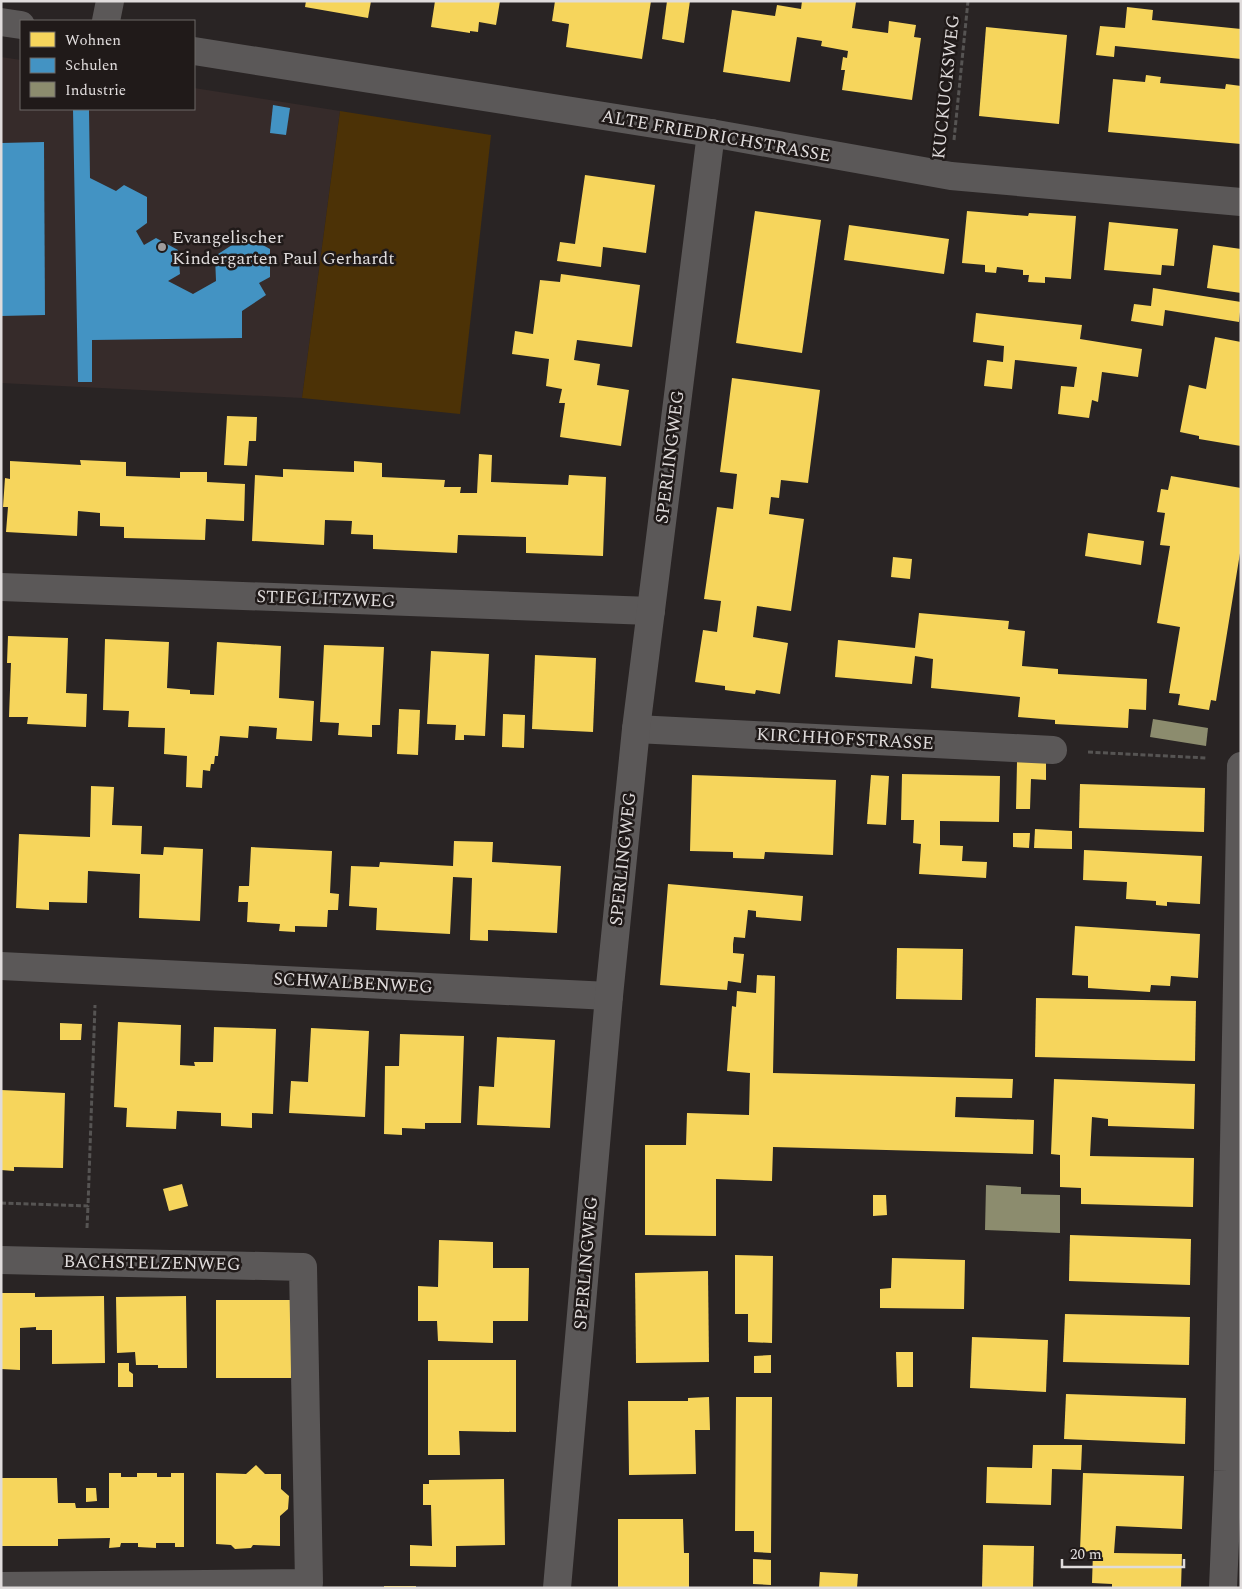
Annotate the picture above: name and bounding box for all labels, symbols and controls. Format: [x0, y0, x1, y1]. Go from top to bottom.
street label: KUCKUCKSWEG [925, 13, 967, 161]
legend [20, 20, 195, 110]
text: Wohnen [65, 29, 121, 52]
text: Schulen [65, 54, 118, 77]
text: Industrie [65, 79, 126, 102]
street label: ALTE FRIEDRICHSTRASSE [599, 103, 833, 169]
place label: Evangelischer Kindergarten Paul Gerhardt [172, 224, 395, 272]
marker: Evangelischer Kindergarten Paul Gerhardt [156, 241, 168, 253]
street label: SPERLINGWEG [648, 389, 692, 525]
street label: STIEGLITZWEG [256, 583, 396, 615]
street label: KIRCHHOFSTRASSE [756, 721, 934, 757]
street label: SPERLINGWEG [603, 791, 643, 927]
street label: SCHWALBENWEG [272, 965, 434, 1001]
street label: SPERLINGWEG [567, 1195, 605, 1331]
street label: BACHSTELZENWEG [63, 1248, 241, 1278]
scale bar [1062, 1536, 1184, 1568]
text: 20 m [1070, 1543, 1102, 1566]

